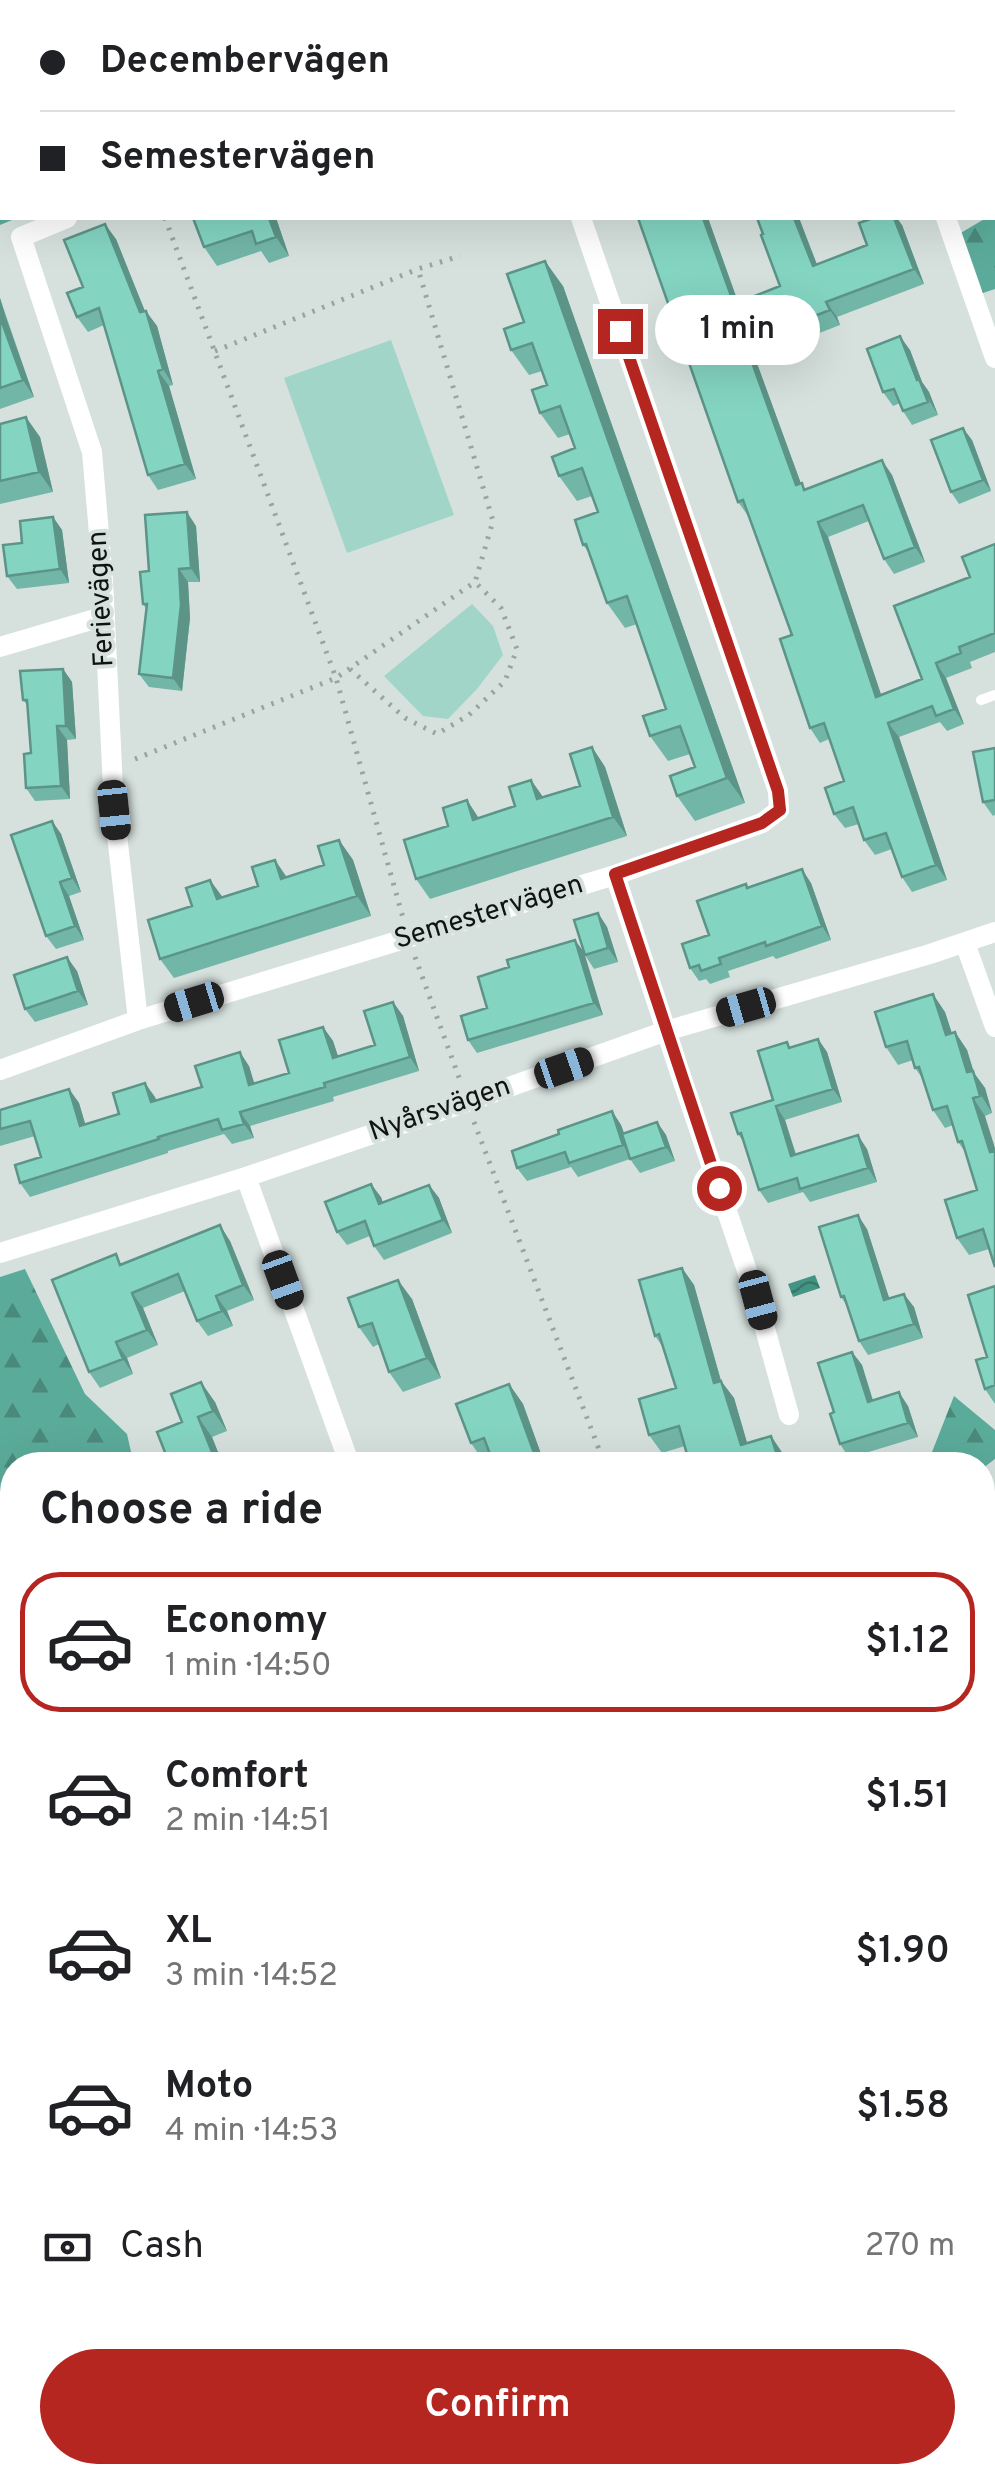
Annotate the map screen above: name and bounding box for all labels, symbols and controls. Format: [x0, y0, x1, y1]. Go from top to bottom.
text: Decembervägen [100, 38, 390, 87]
text: Semestervägen [100, 134, 376, 183]
callout: 1 min [655, 296, 820, 366]
route end [598, 309, 643, 354]
text: 1 min [700, 310, 775, 350]
street label: Ferievägen [80, 530, 124, 668]
car [96, 779, 132, 841]
street label: Semestervägen [390, 867, 588, 959]
car [161, 979, 227, 1025]
car [713, 984, 779, 1030]
car [531, 1044, 597, 1092]
street label: Nyårsvägen [365, 1069, 515, 1151]
route start [697, 1166, 742, 1211]
car [259, 1247, 307, 1313]
car [736, 1267, 780, 1333]
text: Choose a ride [40, 1483, 323, 1540]
icon: car [45, 1597, 135, 1687]
text: Economy [165, 1598, 327, 1647]
text: $1.12 [865, 1618, 950, 1667]
text: 1 min · 14:50 [165, 1647, 331, 1687]
icon: car [45, 1752, 135, 1842]
text: Comfort [165, 1753, 309, 1802]
text: $1.51 [865, 1773, 950, 1822]
text: 2 min · 14:51 [165, 1802, 331, 1842]
icon: car [45, 1907, 135, 1997]
text: XL [165, 1908, 212, 1957]
text: $1.90 [855, 1928, 950, 1977]
text: 3 min · 14:52 [165, 1957, 338, 1997]
icon: car [45, 2062, 135, 2152]
text: Moto [165, 2063, 253, 2112]
text: $1.58 [856, 2083, 950, 2132]
text: 4 min · 14:53 [165, 2112, 338, 2152]
icon: cash [40, 2220, 95, 2275]
text: Cash [120, 2223, 204, 2272]
text: 270 m [865, 2227, 955, 2267]
button: Confirm [40, 2349, 955, 2464]

